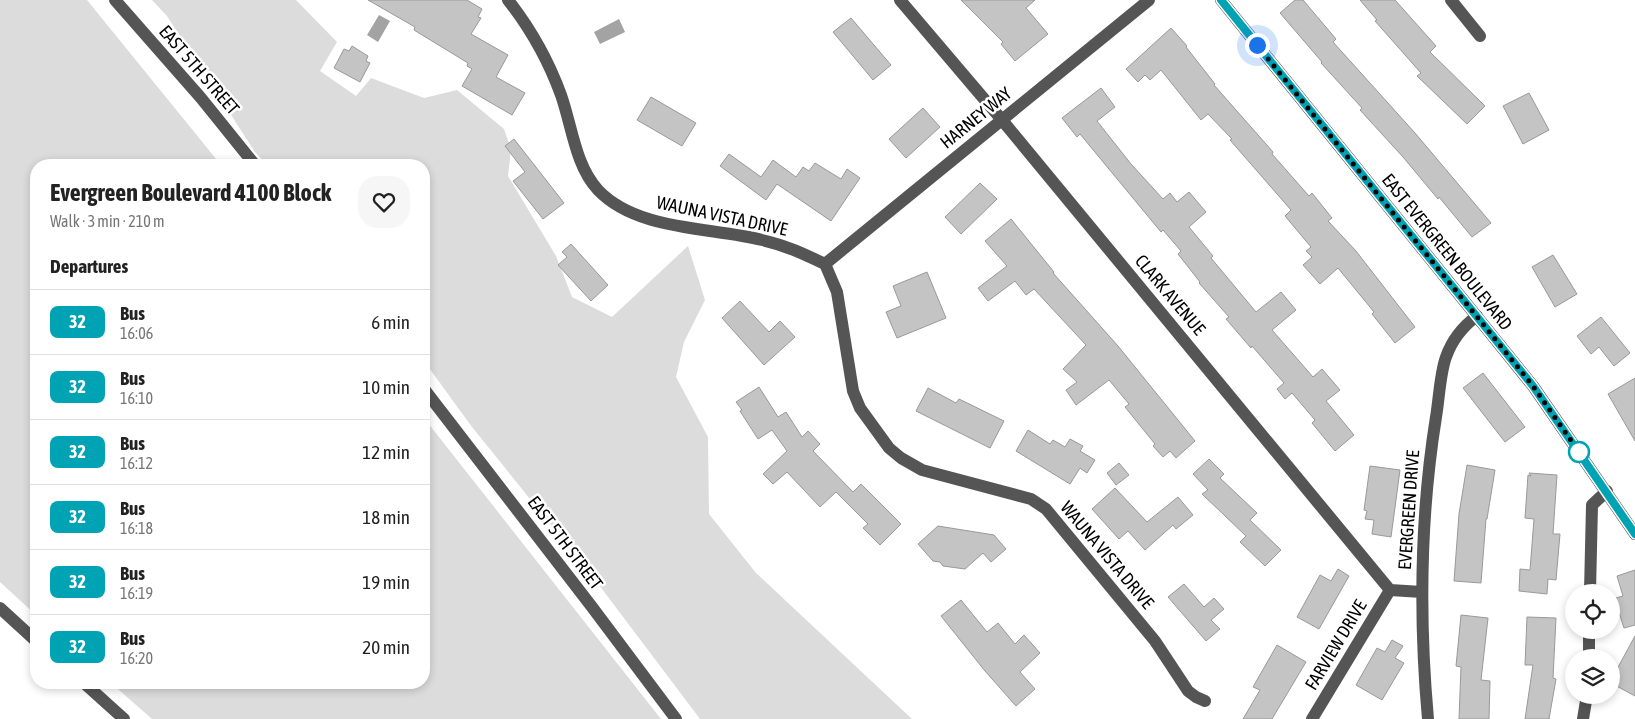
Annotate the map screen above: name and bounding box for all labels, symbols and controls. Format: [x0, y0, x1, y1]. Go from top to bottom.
street label: EAST 5TH STREET [155, 21, 244, 119]
your location [1245, 33, 1270, 58]
street label: HARNEY WAY [936, 82, 1016, 153]
street label: EAST EVERGREEN BOULEVARD [1378, 169, 1517, 334]
button: heart [358, 176, 410, 228]
text: Evergreen Boulevard 4100 Block [50, 179, 331, 206]
street label: WAUNA VISTA DRIVE [655, 191, 790, 240]
text: Walk · 3 min · 210 m [50, 212, 164, 230]
street label: CLARK AVENUE [1131, 250, 1210, 339]
text: Departures [50, 255, 128, 277]
text: Bus [120, 302, 145, 324]
text: 32 [69, 311, 86, 332]
text: 6 min [371, 311, 410, 333]
text: 16:06 [120, 324, 153, 342]
text: Bus [120, 367, 145, 389]
text: 32 [69, 376, 86, 397]
text: 10 min [362, 376, 410, 398]
text: 16:10 [120, 389, 153, 407]
text: Bus [120, 432, 145, 454]
text: 32 [69, 441, 86, 462]
text: 12 min [362, 441, 410, 463]
unlabelled marker [1568, 441, 1590, 463]
street label: EVERGREEN DRIVE [1394, 449, 1423, 571]
text: 16:12 [120, 454, 153, 472]
street label: EAST 5TH STREET [523, 492, 607, 594]
text: Bus [120, 497, 145, 519]
street label: WAUNA VISTA DRIVE [1056, 497, 1159, 613]
text: 32 [69, 506, 86, 527]
text: 18 min [362, 506, 410, 528]
text: 16:18 [120, 519, 153, 537]
text: Bus [120, 562, 145, 584]
text: 32 [69, 571, 86, 592]
text: 19 min [362, 571, 410, 593]
text: 16:19 [120, 584, 153, 602]
map controls [1565, 584, 1620, 704]
button: locate [1565, 584, 1620, 639]
street label: FARVIEW DRIVE [1300, 596, 1371, 694]
text: Bus [120, 627, 145, 649]
text: 32 [69, 636, 86, 657]
text: 20 min [362, 636, 410, 658]
text: 16:20 [120, 649, 153, 667]
button: layers [1565, 649, 1620, 704]

